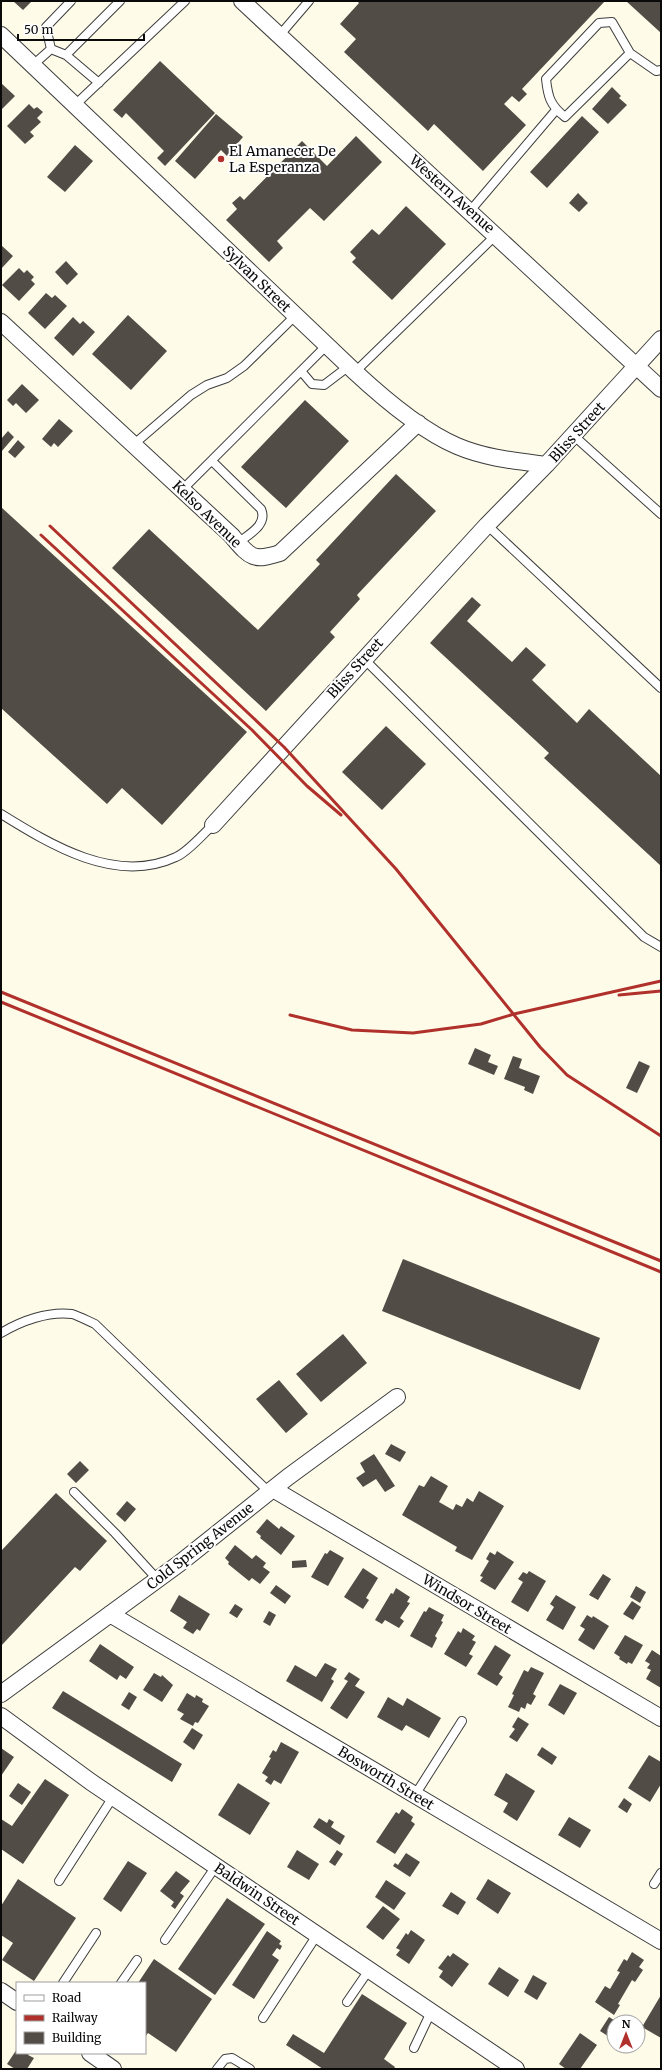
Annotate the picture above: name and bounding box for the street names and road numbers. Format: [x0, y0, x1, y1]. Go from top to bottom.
street label: Western Avenue [405, 150, 498, 237]
street label: Sylvan Street [219, 242, 295, 316]
street label: Bliss Street [545, 398, 609, 466]
street label: Kelso Avenue [169, 477, 245, 551]
street label: Bliss Street [323, 634, 387, 702]
street label: Cold Spring Avenue [143, 1499, 257, 1593]
street label: Windsor Street [418, 1570, 515, 1638]
street label: Bosworth Street [335, 1742, 438, 1814]
street label: Baldwin Street [211, 1859, 304, 1929]

